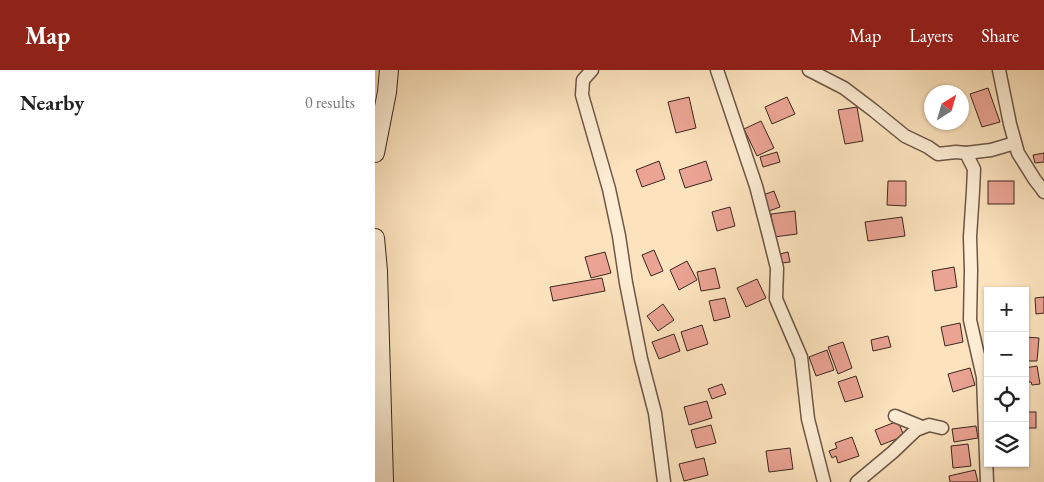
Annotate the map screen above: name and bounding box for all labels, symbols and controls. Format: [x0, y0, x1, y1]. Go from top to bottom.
text: Map [25, 20, 70, 51]
text: Map [849, 24, 881, 47]
text: Layers [909, 24, 953, 47]
text: Share [981, 24, 1019, 47]
north arrow [924, 85, 969, 130]
text: Nearby [20, 89, 84, 116]
text: 0 results [305, 92, 355, 113]
map controls [984, 287, 1029, 467]
button: + [984, 287, 1029, 332]
button: − [984, 332, 1029, 377]
button: locate [984, 377, 1029, 422]
button: layers [984, 422, 1029, 467]

